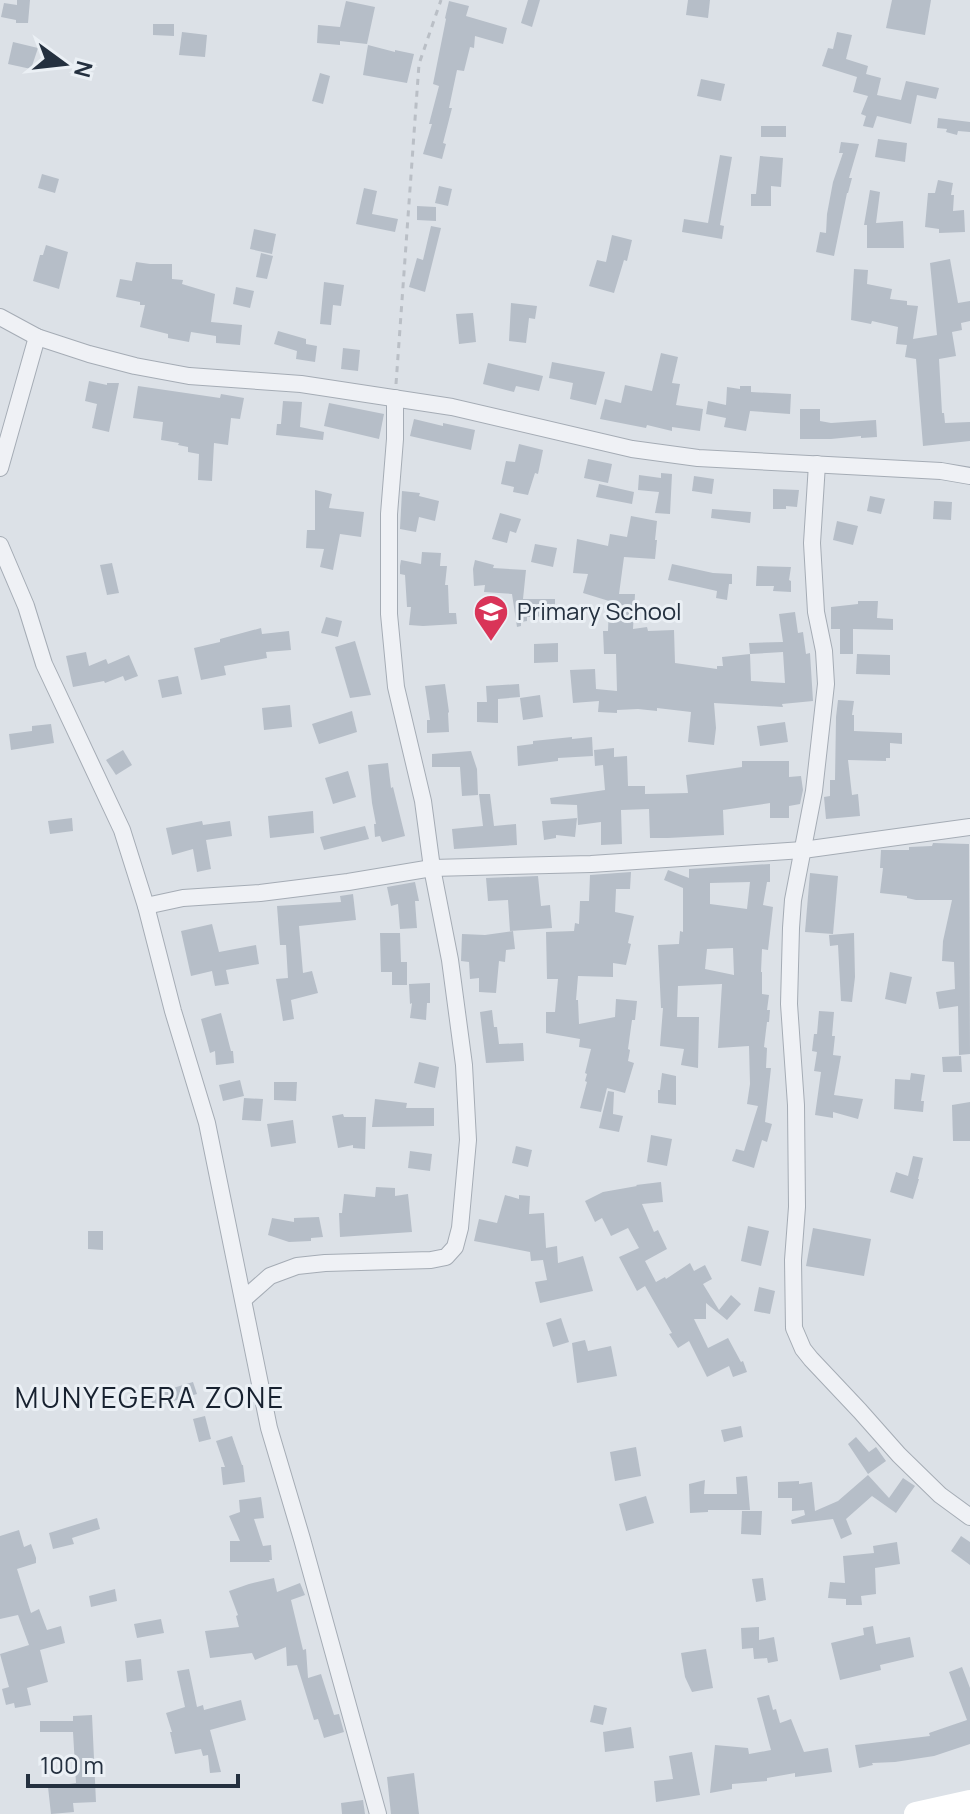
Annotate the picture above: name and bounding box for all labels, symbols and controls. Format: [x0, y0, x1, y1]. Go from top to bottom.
north arrow [24, 24, 104, 104]
text: N [67, 58, 100, 81]
school or university icon: Primary School [472, 593, 510, 643]
place label: Primary School [517, 594, 682, 627]
district label: MUNYEGERA ZONE [15, 1378, 285, 1416]
scale bar [28, 1738, 238, 1788]
text: 100 m [40, 1748, 104, 1781]

